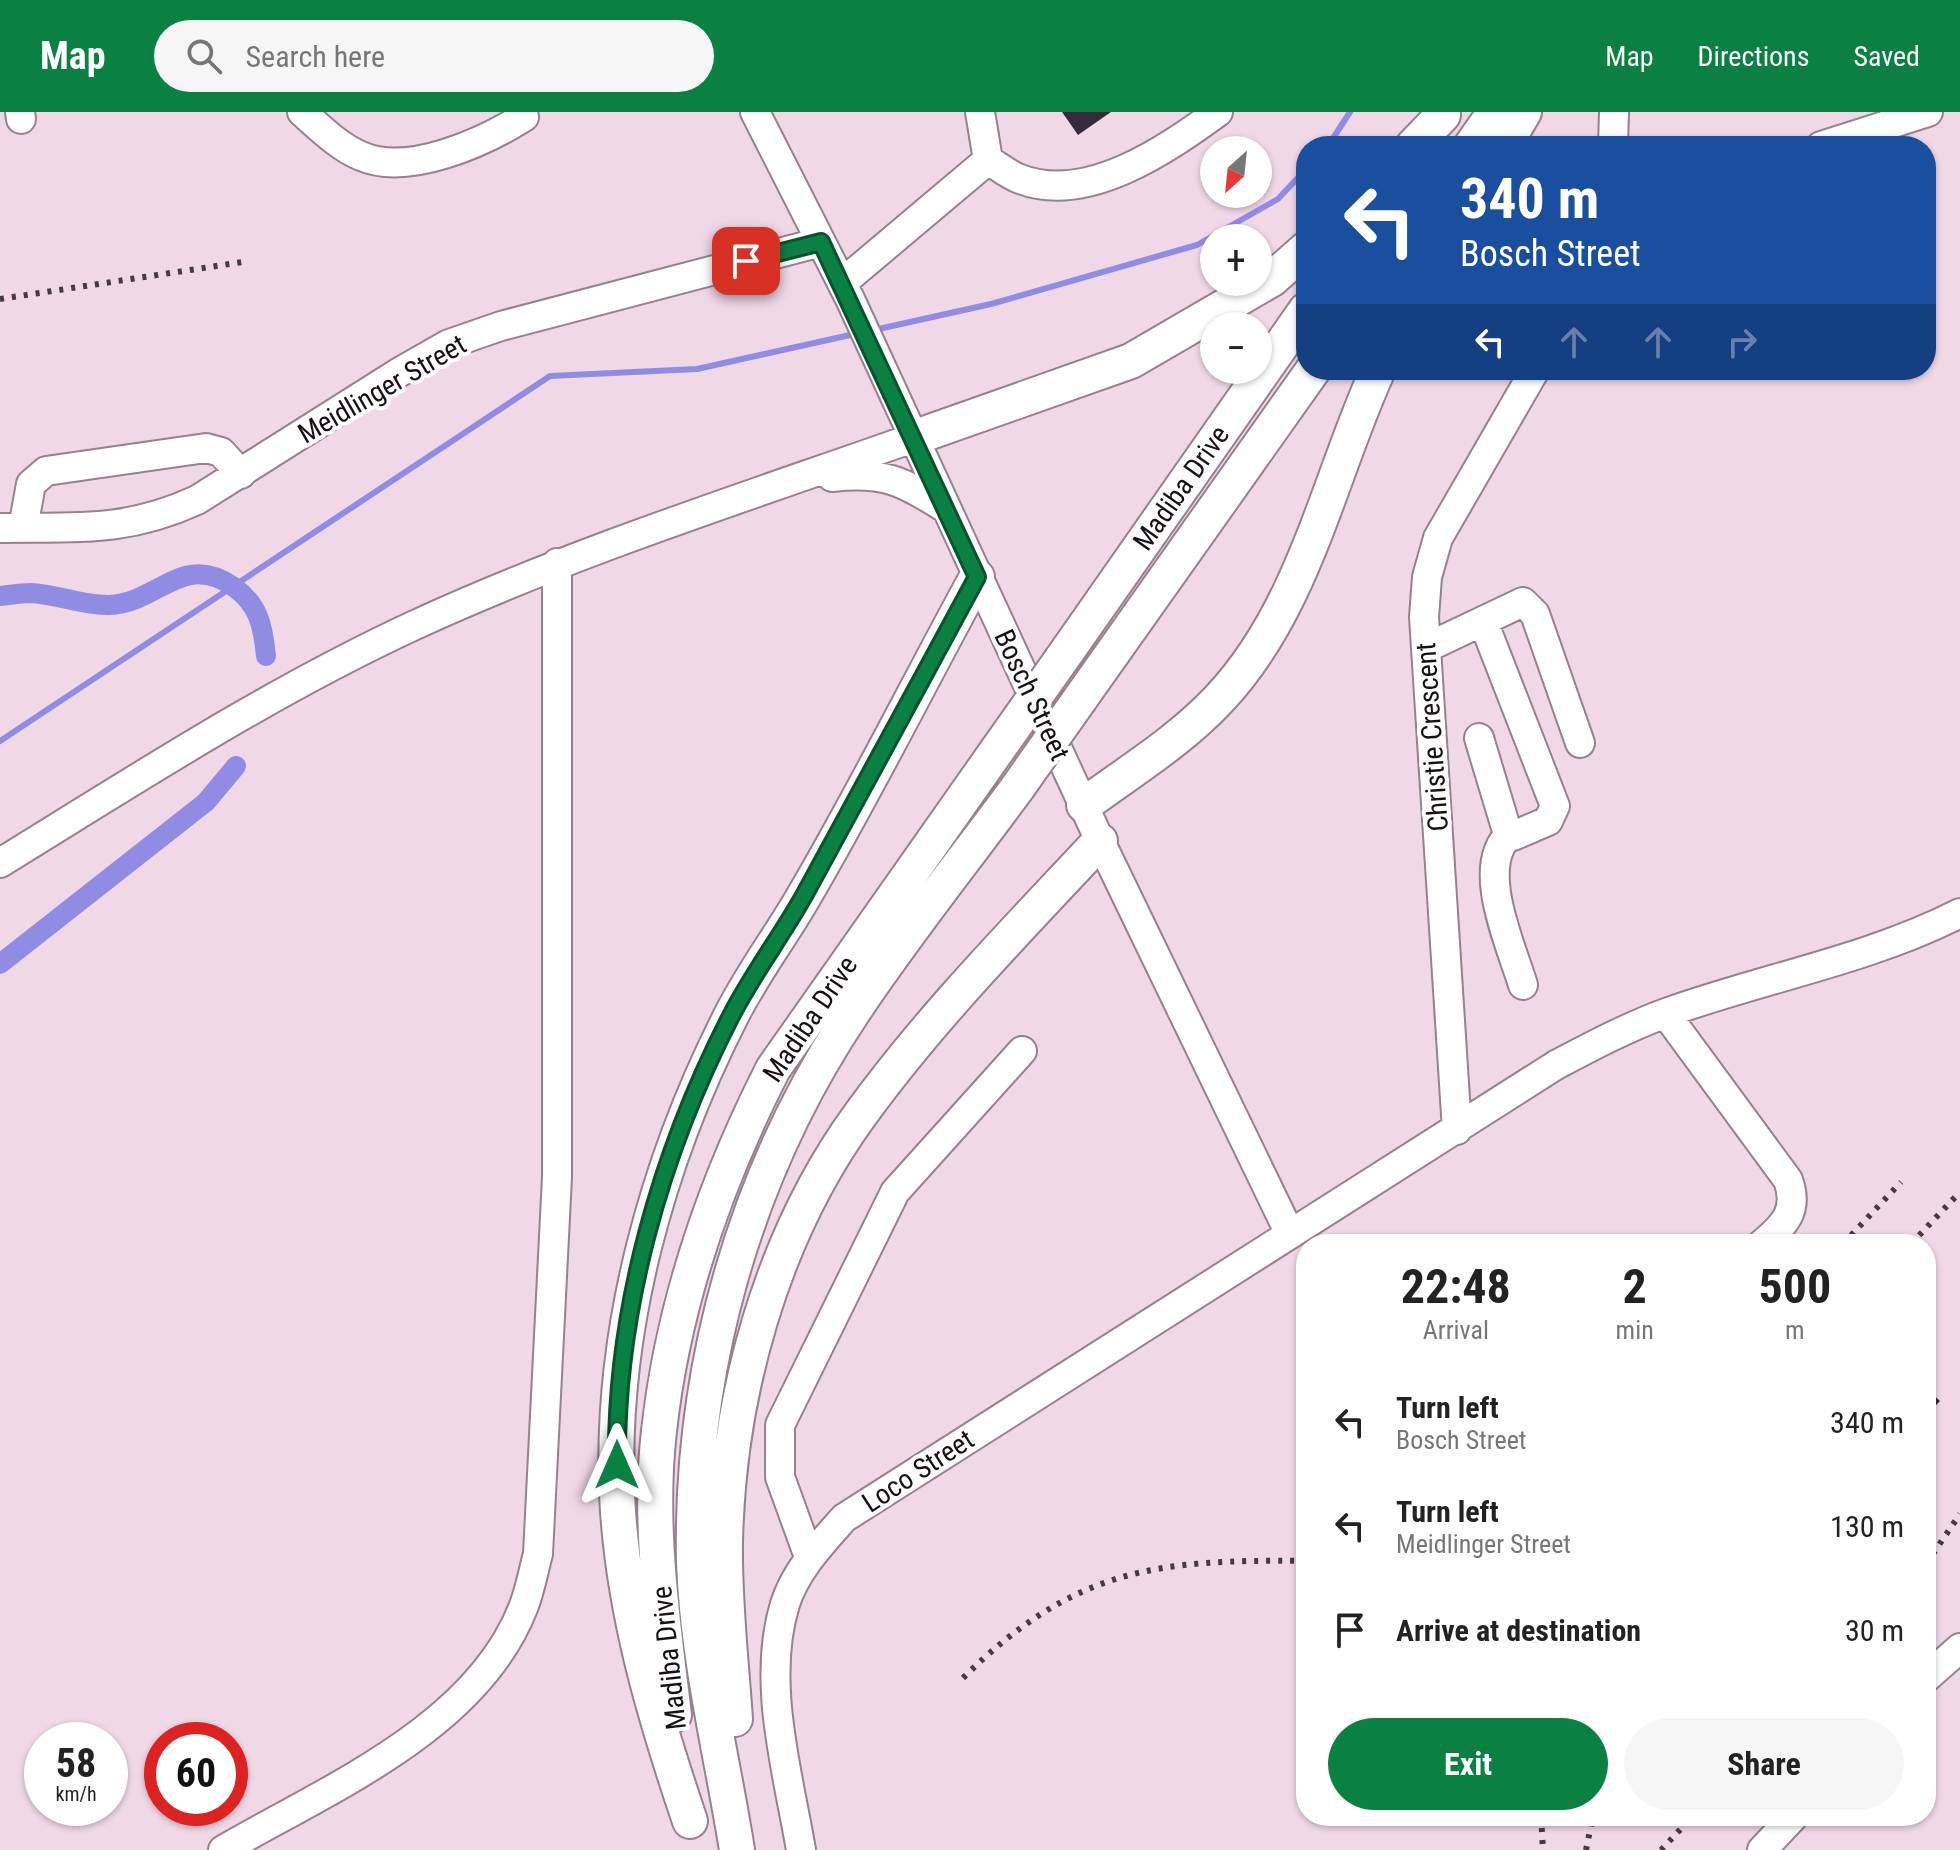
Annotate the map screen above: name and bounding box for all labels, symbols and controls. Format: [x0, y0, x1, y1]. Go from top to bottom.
search box [154, 20, 714, 92]
text: Map [40, 34, 106, 78]
icon: search [182, 34, 226, 78]
text: Search here [246, 39, 385, 74]
text: Map [1605, 40, 1654, 73]
text: Directions [1698, 40, 1809, 73]
text: Saved [1853, 40, 1920, 73]
north arrow [1200, 136, 1272, 208]
map controls [1200, 136, 1272, 384]
text: 340 m [1460, 166, 1599, 232]
icon: left [1328, 168, 1432, 272]
button: + [1200, 224, 1272, 296]
pin [712, 227, 780, 295]
text: Bosch Street [1460, 233, 1641, 275]
icon: arrive [724, 239, 768, 283]
button: − [1200, 312, 1272, 384]
icon: left [1468, 320, 1512, 364]
icon: ahead [1552, 320, 1596, 364]
icon: ahead [1636, 320, 1680, 364]
icon: right [1720, 320, 1764, 364]
street label: Meidlinger Street [292, 328, 472, 450]
street label: Madiba Drive [1126, 419, 1236, 557]
street label: Bosch Street [987, 624, 1077, 766]
street label: Christie Crescent [1409, 641, 1455, 833]
street label: Madiba Drive [756, 950, 864, 1088]
text: 22:48 [1401, 1258, 1511, 1315]
text: 2 [1623, 1258, 1647, 1315]
text: 500 [1758, 1258, 1831, 1315]
text: Arrival [1423, 1315, 1489, 1345]
text: min [1616, 1315, 1654, 1345]
text: m [1785, 1315, 1805, 1345]
text: Turn left [1396, 1390, 1499, 1425]
icon: left [1328, 1400, 1372, 1444]
text: 340 m [1830, 1405, 1904, 1440]
position arrow [575, 1423, 659, 1507]
street label: Loco Street [856, 1423, 980, 1519]
text: Bosch Street [1396, 1425, 1527, 1455]
text: Turn left [1396, 1494, 1499, 1529]
icon: left [1328, 1504, 1372, 1548]
text: 130 m [1830, 1509, 1904, 1544]
text: Meidlinger Street [1396, 1529, 1571, 1559]
street label: Madiba Drive [645, 1584, 693, 1732]
icon: arrive [1328, 1608, 1372, 1652]
text: Arrive at destination [1396, 1613, 1641, 1648]
text: 30 m [1845, 1613, 1904, 1648]
button: Exit [1328, 1718, 1608, 1810]
button: Share [1624, 1718, 1904, 1810]
speed limit sign: 60 [144, 1722, 248, 1826]
text: 58 [56, 1740, 96, 1787]
text: km/h [55, 1782, 97, 1806]

